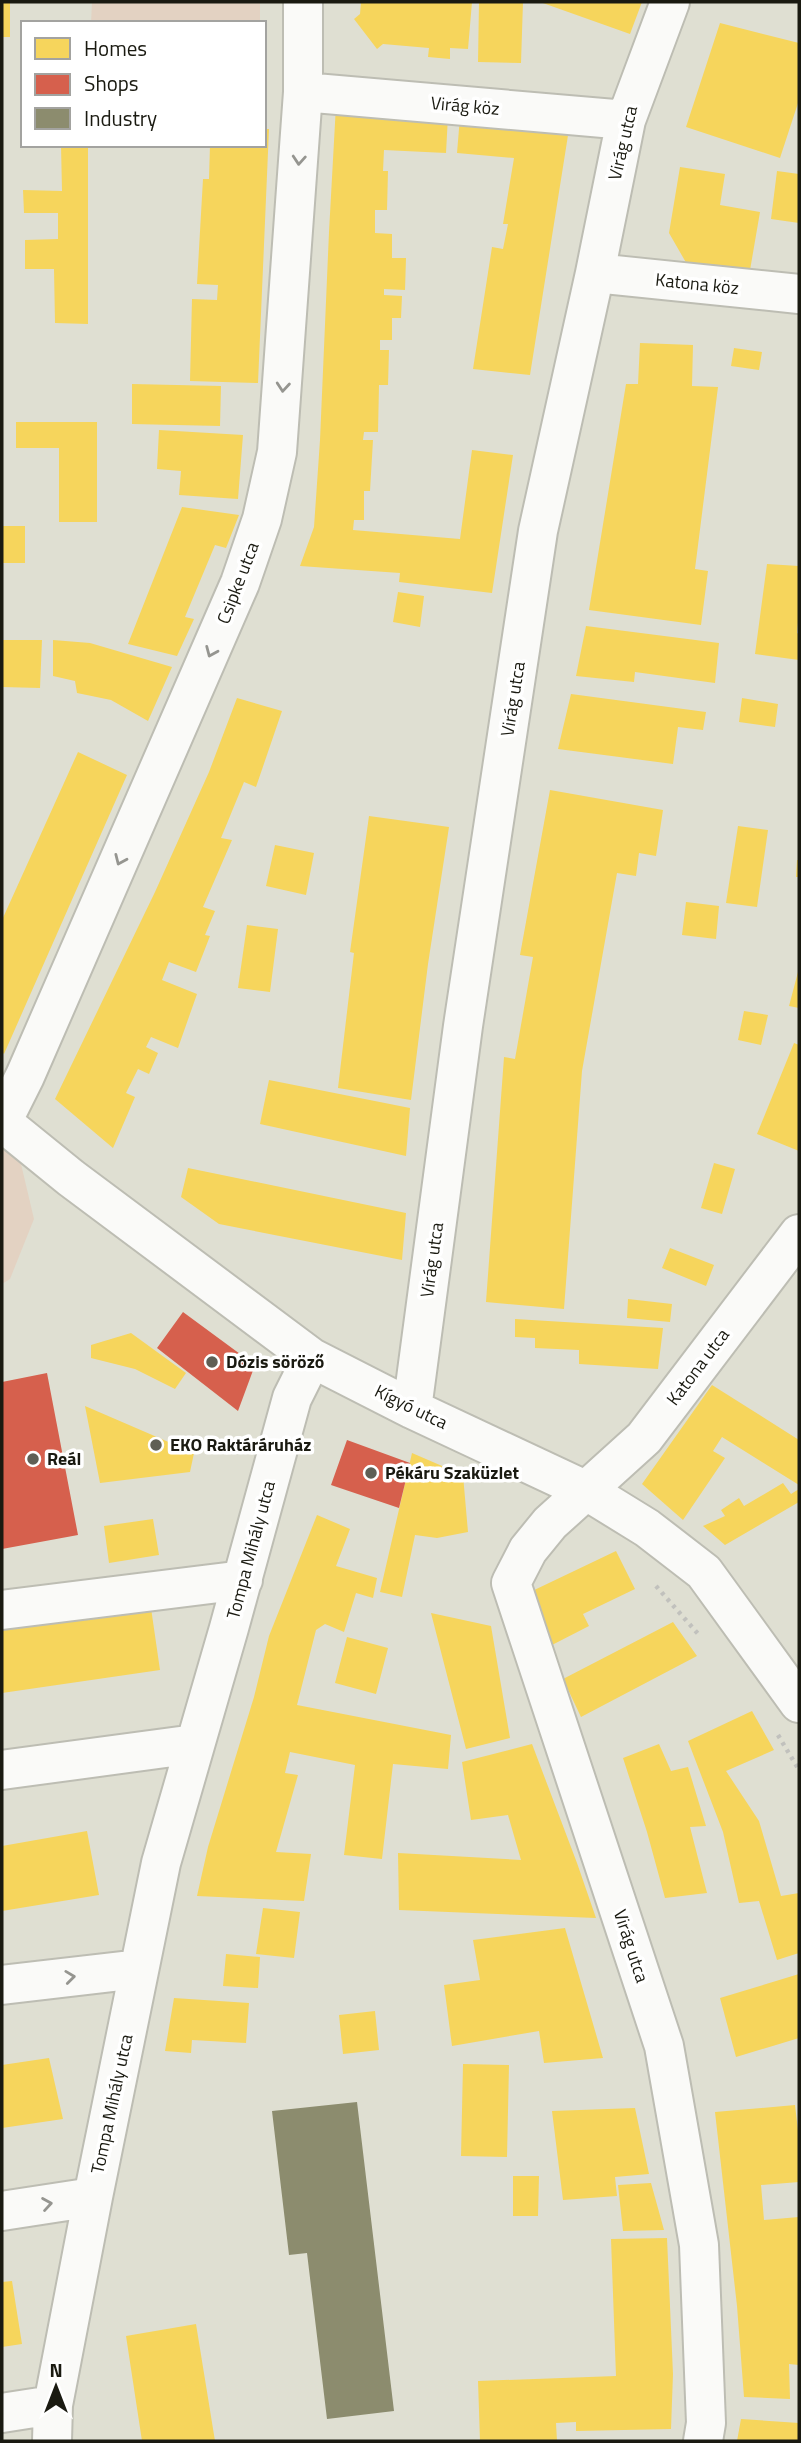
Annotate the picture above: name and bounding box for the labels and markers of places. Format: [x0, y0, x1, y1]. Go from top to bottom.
place label: Dózis söröző [226, 1348, 324, 1375]
marker: Dózis söröző [204, 1354, 220, 1370]
place label: EKO Raktáráruház [170, 1431, 311, 1458]
marker: EKO Raktáráruház [148, 1437, 164, 1453]
place label: Reál [47, 1445, 81, 1472]
marker: Reál [25, 1451, 41, 1467]
place label: Pékáru Szaküzlet [385, 1459, 519, 1486]
marker: Pékáru Szaküzlet [363, 1465, 379, 1481]

